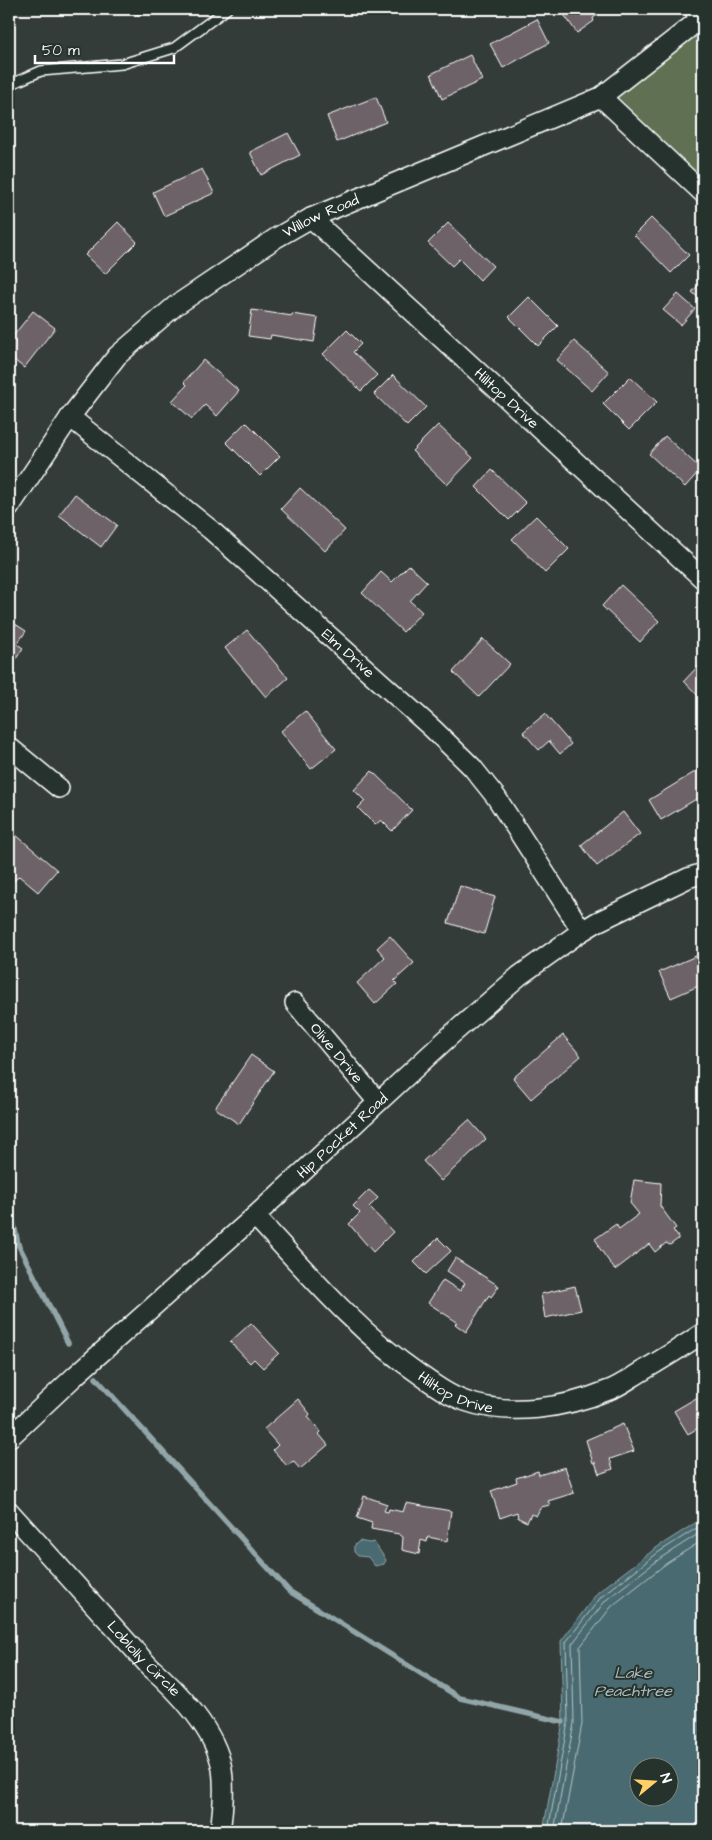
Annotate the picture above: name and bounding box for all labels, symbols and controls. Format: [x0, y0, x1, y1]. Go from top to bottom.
scale bar [35, 32, 174, 64]
text: 50 m [42, 40, 80, 61]
street label: Willow Road [279, 189, 362, 243]
street label: Hilltop Drive [469, 363, 543, 434]
street label: Elm Drive [317, 624, 379, 683]
street label: Olive Drive [305, 1018, 368, 1088]
street label: Hip Pocket Road [292, 1088, 393, 1183]
street label: Hilltop Drive [413, 1366, 495, 1419]
street label: Loblolly Circle [102, 1616, 185, 1701]
water label: Lake Peachtree [594, 1662, 673, 1702]
north arrow [630, 1758, 680, 1808]
text: N [655, 1771, 676, 1786]

